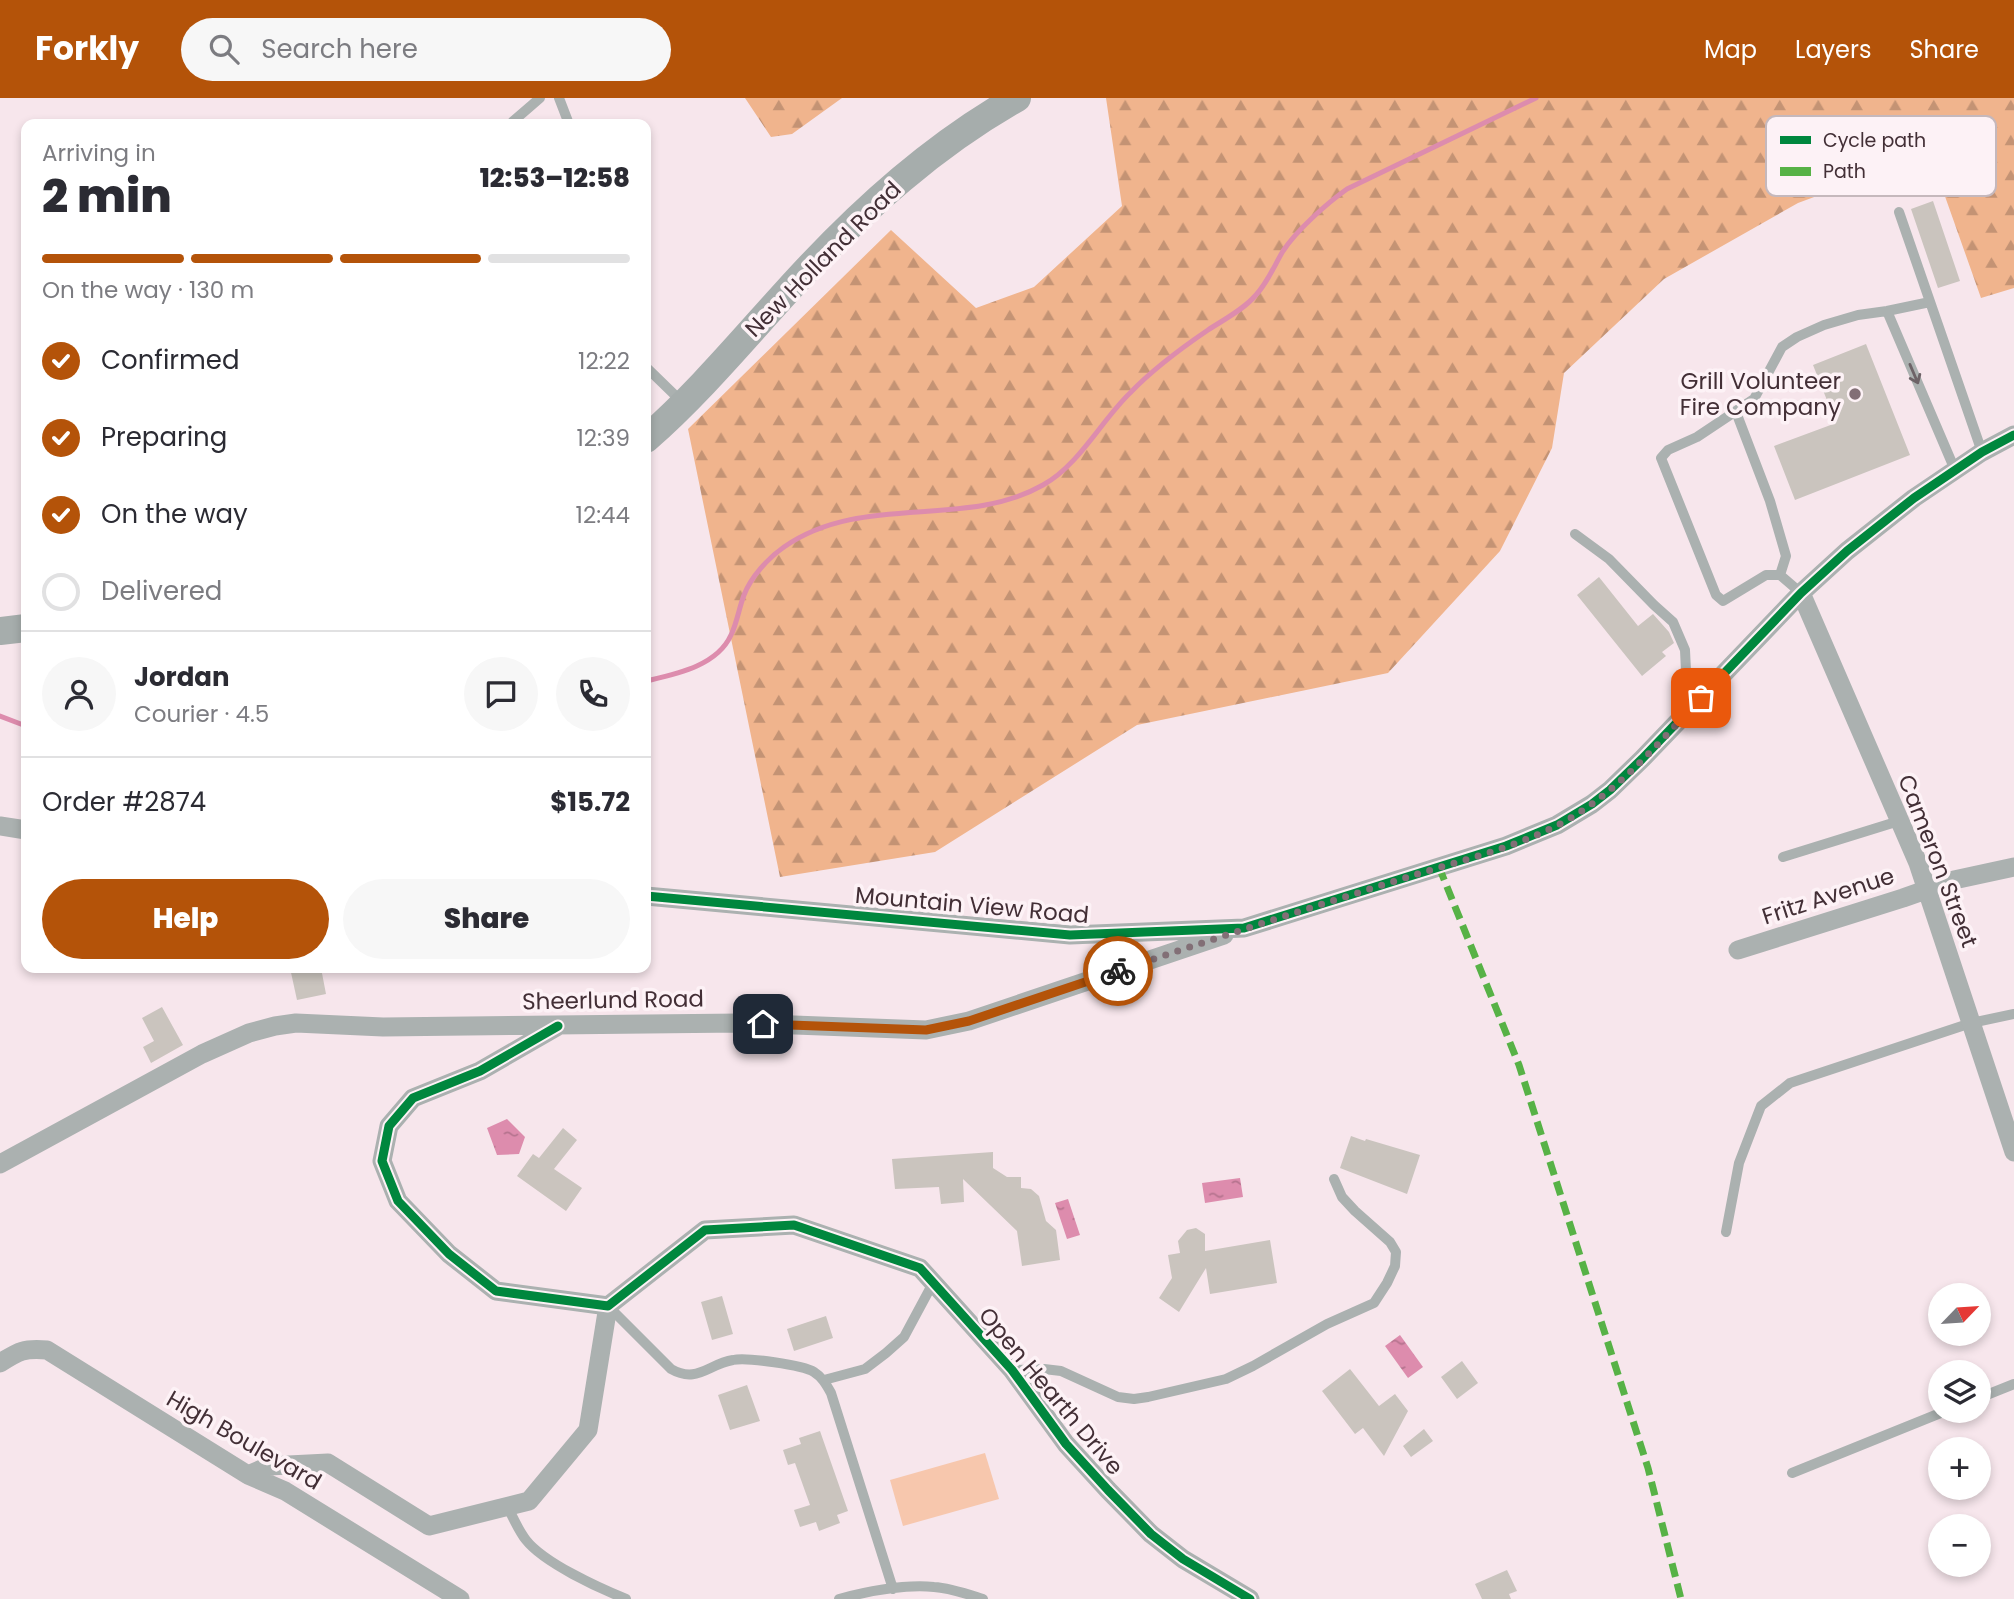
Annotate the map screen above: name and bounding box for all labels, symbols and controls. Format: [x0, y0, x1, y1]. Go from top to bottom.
search box [181, 18, 671, 81]
text: Forkly [35, 25, 139, 72]
icon: search [205, 30, 243, 68]
text: Search here [261, 31, 418, 67]
text: Map [1704, 33, 1757, 66]
text: Layers [1795, 33, 1871, 66]
text: Share [1909, 33, 1979, 66]
legend [1766, 116, 1996, 196]
text: Cycle path [1823, 127, 1926, 154]
text: Arriving in [42, 137, 156, 169]
text: Path [1823, 158, 1866, 185]
text: 12:53–12:58 [480, 160, 630, 196]
text: 2 min [42, 164, 172, 228]
street label: New Holland Road [738, 174, 908, 344]
text: On the way · 130 m [42, 274, 254, 306]
icon: check [42, 342, 80, 380]
text: Confirmed [101, 342, 239, 378]
text: 12:22 [578, 345, 630, 377]
one-way arrow [1908, 362, 1921, 384]
place label: Grill Volunteer Fire Company [1680, 365, 1841, 423]
marker: Grill Volunteer Fire Company [1847, 386, 1863, 402]
icon: check [42, 419, 80, 457]
text: Preparing [101, 419, 227, 455]
text: 12:39 [576, 422, 630, 454]
icon: check [42, 496, 80, 534]
text: On the way [101, 496, 248, 532]
text: 12:44 [576, 499, 630, 531]
text: Delivered [101, 573, 222, 609]
button: person [42, 657, 116, 731]
button: chat [464, 657, 538, 731]
button: phone [556, 657, 630, 731]
text: Jordan [134, 659, 230, 695]
pin [1671, 668, 1731, 728]
icon: bag [1682, 679, 1720, 717]
text: Courier · 4.5 [134, 698, 269, 730]
street label: Cameron Street [1890, 770, 1986, 952]
text: Order #2874 [42, 784, 206, 820]
text: $15.72 [550, 784, 630, 820]
street label: Fritz Avenue [1758, 860, 1898, 932]
button: Help [42, 879, 329, 959]
button: Share [343, 879, 630, 959]
street label: Mountain View Road [854, 879, 1090, 931]
courier [1083, 936, 1153, 1006]
icon: bike [1099, 952, 1137, 990]
street label: Sheerlund Road [522, 982, 704, 1018]
pin [733, 994, 793, 1054]
icon: home [744, 1005, 782, 1043]
north arrow [1928, 1283, 1992, 1346]
map controls [1928, 1283, 1991, 1577]
street label: Open Hearth Drive [971, 1300, 1131, 1482]
button: layers [1928, 1360, 1991, 1423]
street label: High Boulevard [161, 1383, 327, 1497]
button: + [1928, 1437, 1991, 1500]
button: − [1928, 1514, 1991, 1577]

